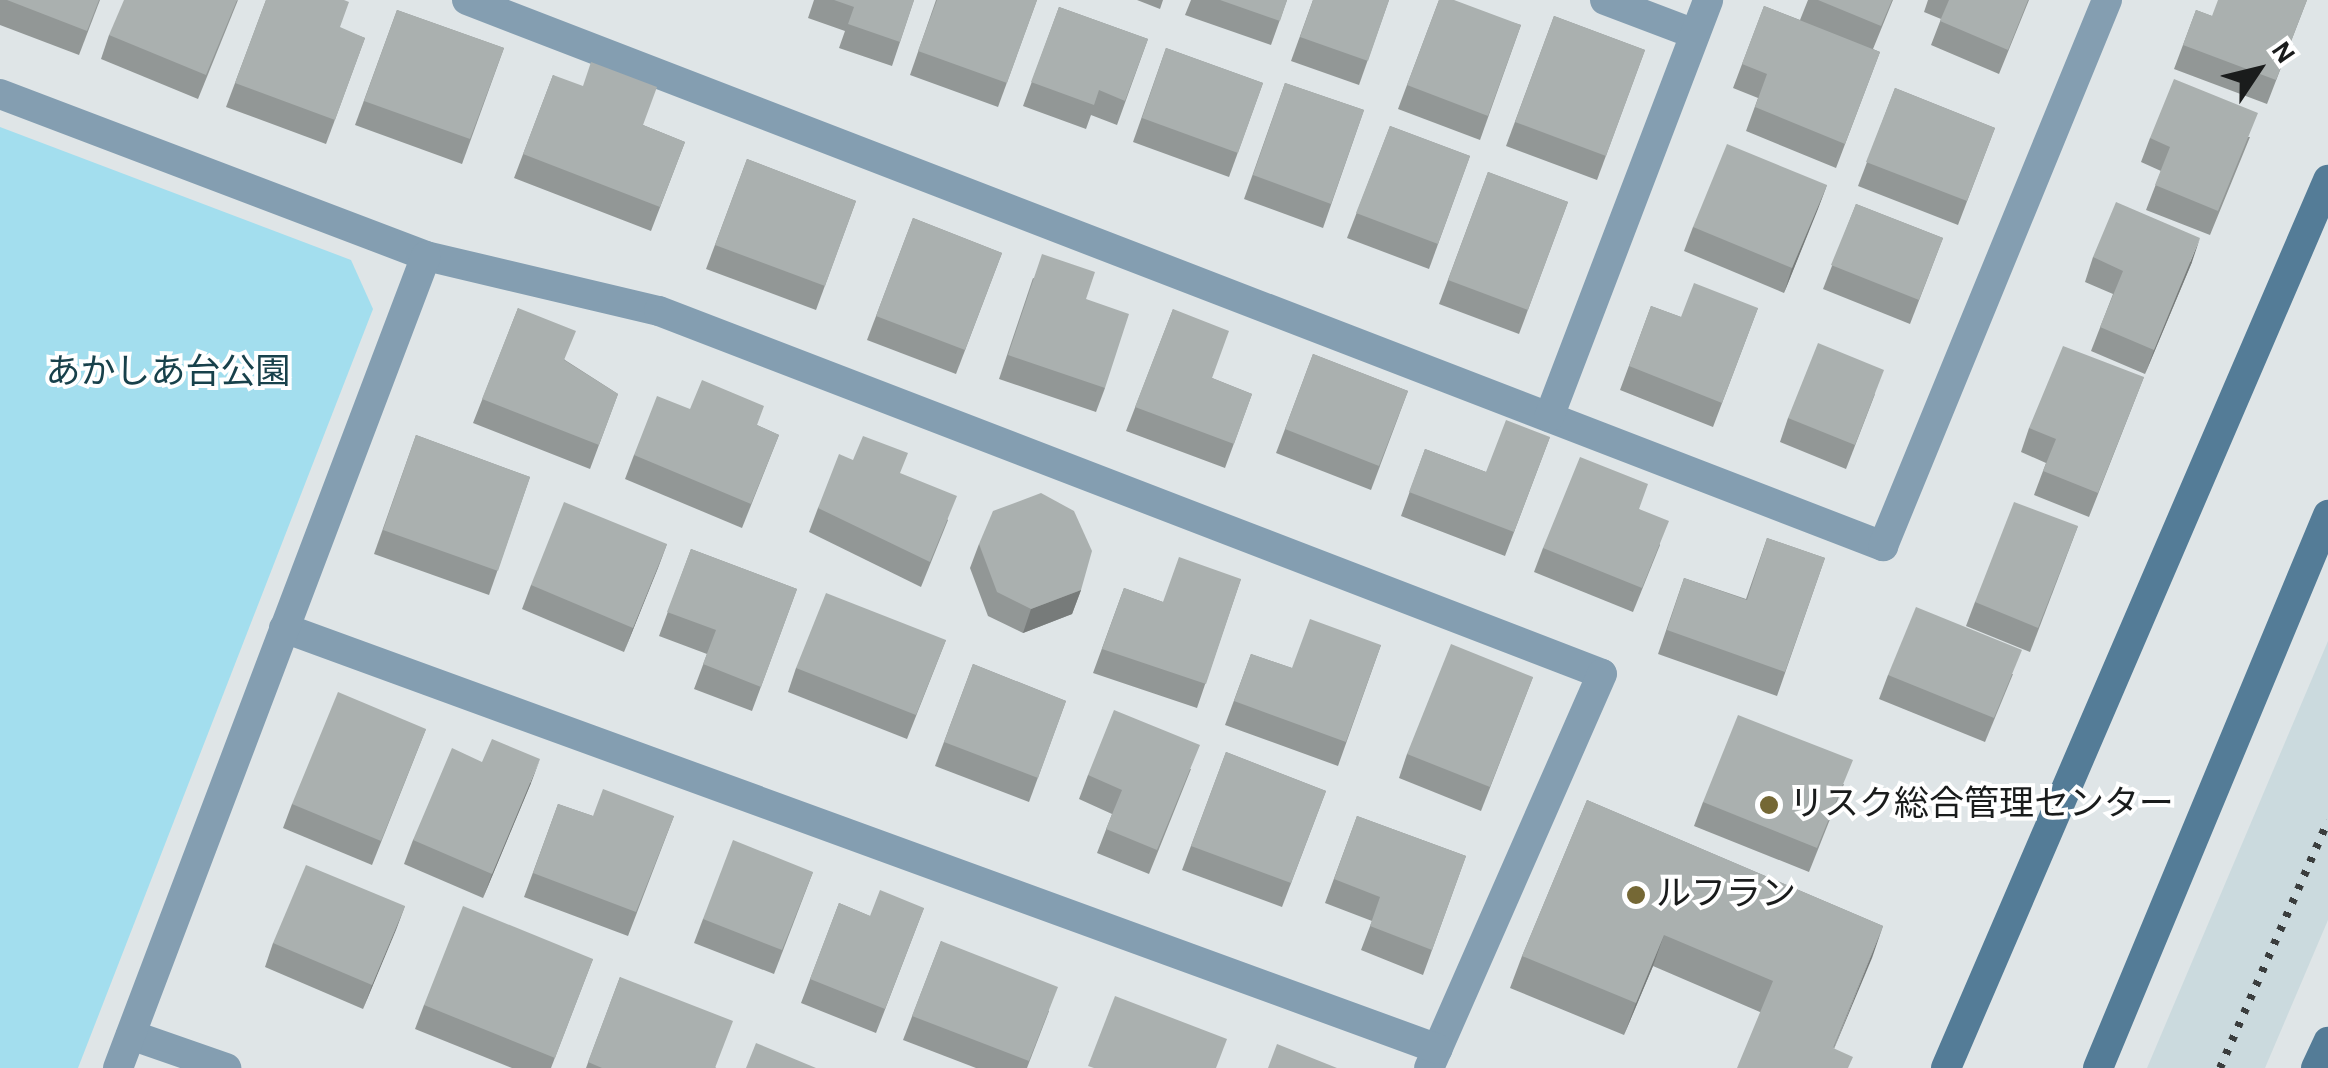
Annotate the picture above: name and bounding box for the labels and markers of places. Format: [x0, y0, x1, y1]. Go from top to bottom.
place label: リスク総合管理センター [1789, 784, 2174, 826]
marker: リスク総合管理センター [1758, 794, 1780, 816]
place label: ルフラン [1656, 874, 1796, 916]
marker: ルフラン [1625, 884, 1647, 906]

